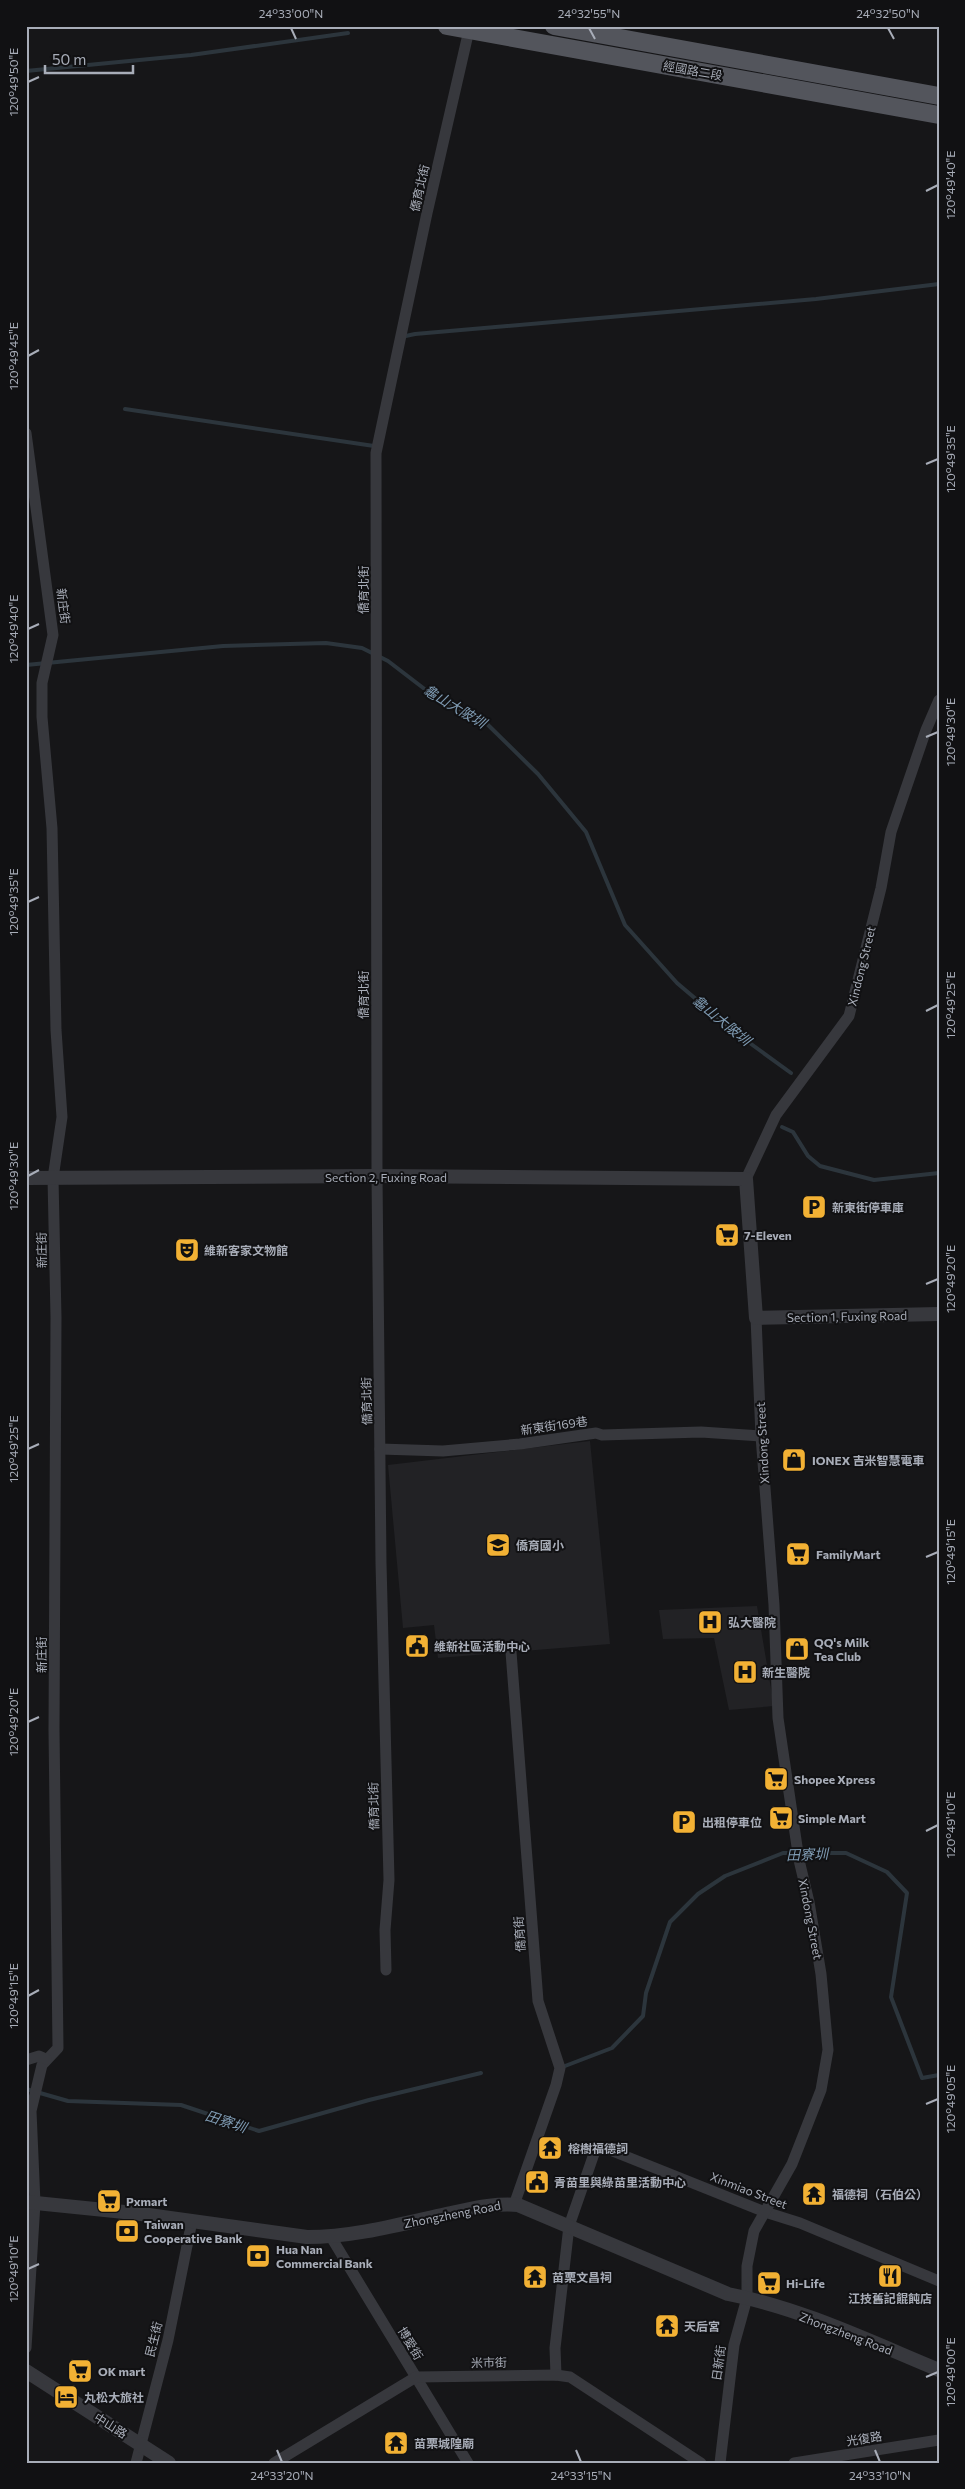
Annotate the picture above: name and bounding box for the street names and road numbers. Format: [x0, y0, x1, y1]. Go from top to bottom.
street label: 經國路二段 [662, 58, 724, 82]
street label: 僑育北街 [407, 163, 431, 213]
street label: 僑育北街 [356, 566, 370, 614]
street label: 新庄街 [55, 587, 73, 625]
street label: Xindong Street [844, 925, 878, 1007]
street label: 僑育北街 [356, 971, 370, 1019]
street label: Section 2, Fuxing Road [325, 1170, 447, 1184]
street label: 新庄街 [34, 1232, 48, 1268]
street label: Section 1, Fuxing Road [787, 1308, 907, 1324]
street label: 僑育北街 [359, 1377, 373, 1425]
street label: Xindong Street [753, 1402, 771, 1484]
street label: 新東街169巷 [520, 1413, 588, 1437]
street label: 新庄街 [34, 1637, 48, 1673]
street label: 僑育北街 [366, 1782, 380, 1830]
street label: Xindong Street [796, 1878, 826, 1961]
street label: 僑育街 [511, 1916, 527, 1952]
street label: Xinmiao Street [709, 2169, 790, 2211]
street label: Zhongzheng Road [402, 2198, 502, 2230]
street label: Zhongzheng Road [798, 2309, 894, 2357]
street label: 民生街 [142, 2320, 164, 2358]
street label: 博愛街 [396, 2324, 426, 2362]
street label: 日新街 [709, 2344, 727, 2382]
street label: 米市街 [471, 2355, 507, 2369]
street label: 中山路 [92, 2410, 130, 2440]
street label: 光復路 [845, 2428, 883, 2448]

